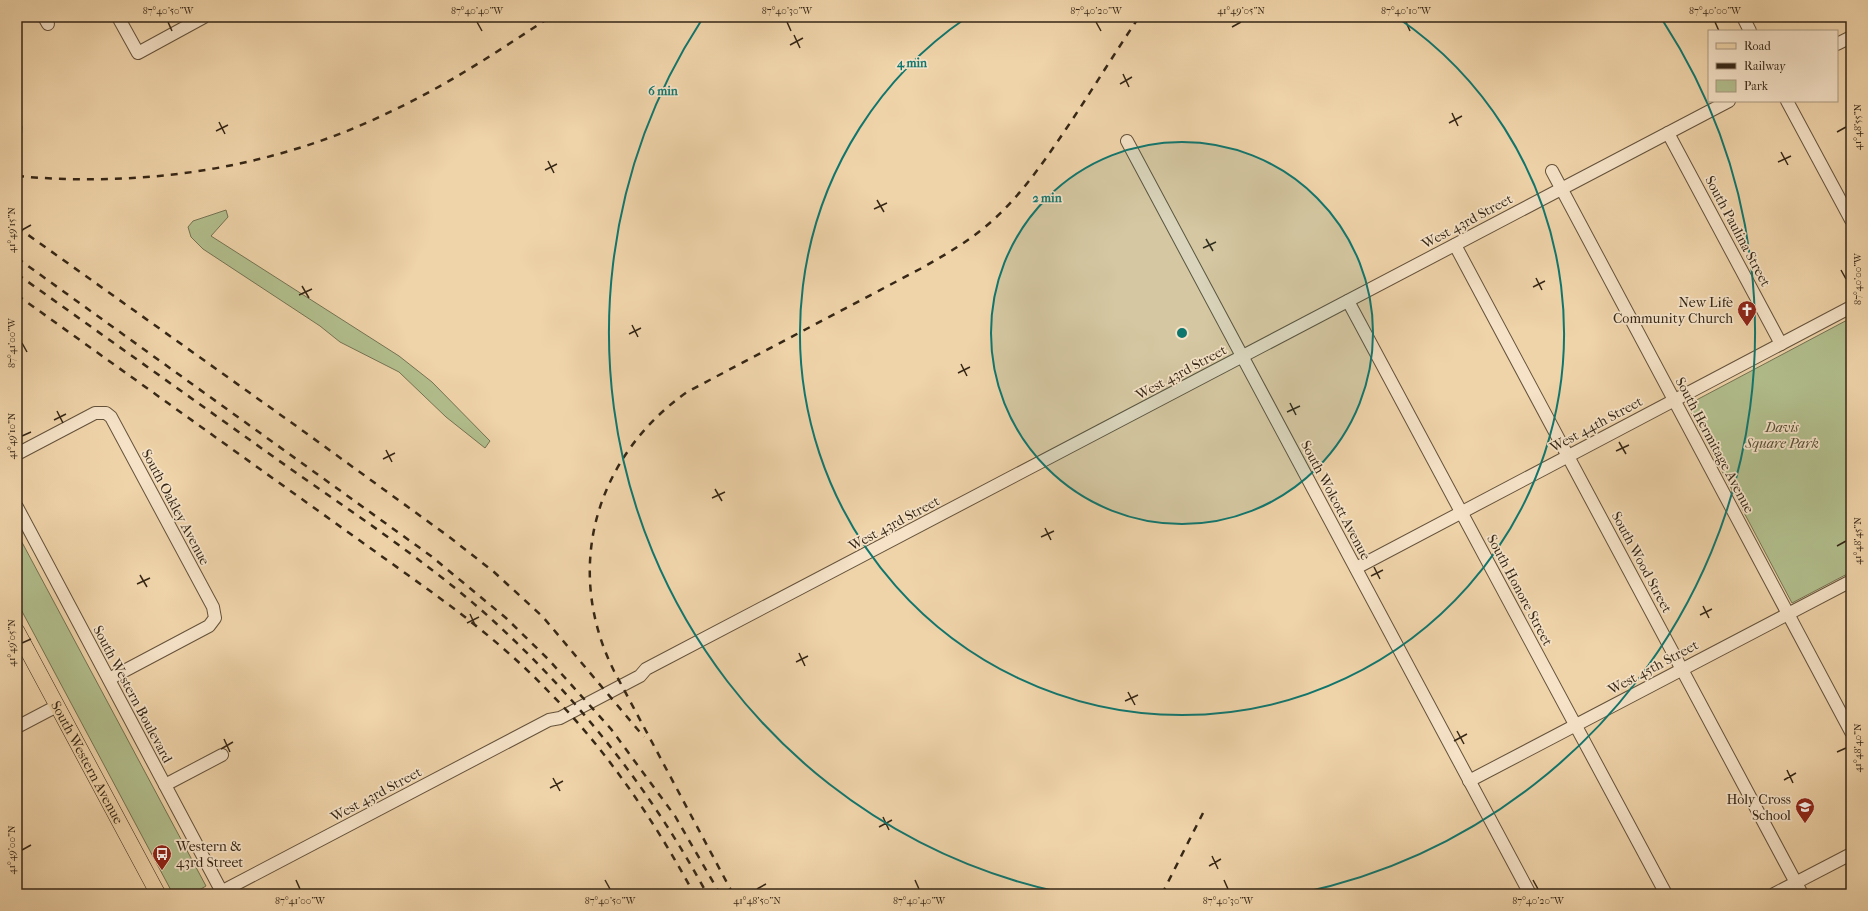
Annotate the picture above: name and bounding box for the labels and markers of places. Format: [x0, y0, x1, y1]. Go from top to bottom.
place label: New Life Community Church [1613, 294, 1733, 327]
church icon: New Life Community Church [1736, 299, 1758, 327]
centre of rings [1175, 326, 1189, 340]
place label: Holy Cross School [1726, 791, 1791, 824]
school or university icon: Holy Cross School [1794, 796, 1816, 824]
place label: Western & 43rd Street [175, 838, 243, 871]
bus stop icon: Western & 43rd Street [151, 843, 173, 871]

